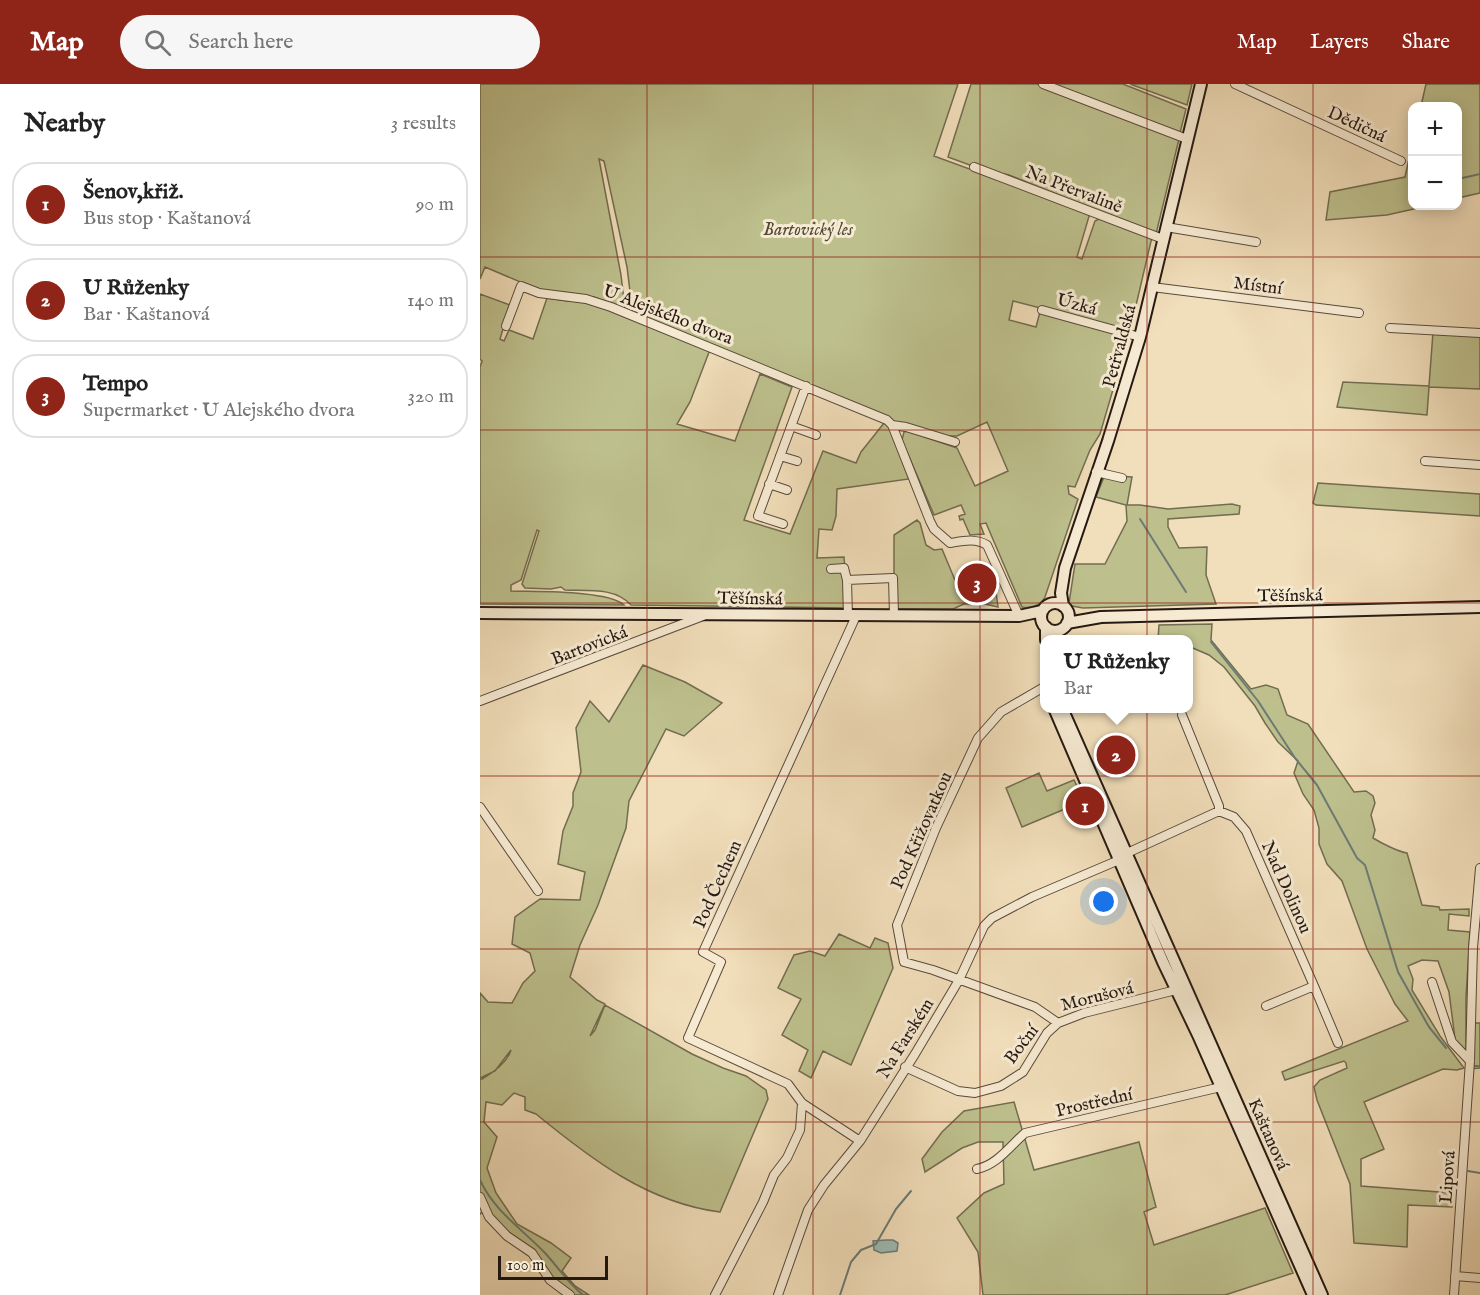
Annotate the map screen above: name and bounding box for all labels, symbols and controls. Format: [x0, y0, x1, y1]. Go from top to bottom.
search box [120, 15, 540, 69]
text: Map [30, 25, 84, 60]
icon: search [141, 26, 174, 59]
text: Search here [189, 28, 293, 56]
text: Map [1237, 29, 1277, 56]
text: Layers [1310, 29, 1369, 56]
text: Share [1402, 29, 1450, 56]
street label: Dědičná [1323, 102, 1390, 149]
map controls [1408, 102, 1462, 210]
button: + [1408, 102, 1462, 156]
text: Nearby [24, 107, 105, 140]
text: 3 results [391, 111, 456, 136]
button: − [1408, 156, 1462, 210]
street label: Na Přervalině [1022, 161, 1125, 219]
text: Šenov,křiž. [83, 178, 183, 206]
text: 1 [42, 192, 49, 217]
text: 90 m [416, 192, 454, 217]
text: Bus stop · Kaštanová [83, 206, 251, 231]
park label: Bartovický les [763, 219, 854, 242]
street label: Místní [1232, 272, 1285, 301]
text: U Růženky [83, 274, 189, 302]
street label: U Alejského dvora [599, 280, 736, 351]
text: 2 [41, 288, 50, 313]
text: 140 m [407, 288, 454, 313]
street label: Úzká [1054, 288, 1100, 322]
text: Bar · Kaštanová [83, 302, 210, 327]
street label: Petřvaldská [1098, 302, 1143, 390]
text: Tempo [83, 370, 148, 398]
text: 3 [42, 384, 49, 409]
text: 320 m [408, 384, 454, 409]
text: Supermarket · U Alejského dvora [83, 398, 355, 423]
pin: 3 [958, 560, 996, 606]
street label: Těšínská [1257, 584, 1323, 609]
street label: Těšínská [717, 587, 783, 612]
street label: Bartovická [548, 621, 631, 671]
popup [1040, 635, 1193, 713]
text: U Růženky [1063, 648, 1170, 676]
text: Bar [1063, 676, 1093, 701]
pin: 2 [1096, 732, 1136, 778]
street label: Pod Křižovatkou [886, 768, 958, 893]
pin: 1 [1066, 784, 1104, 828]
street label: Pod Čechem [687, 836, 748, 932]
street label: Nad Dolinou [1255, 838, 1316, 937]
your location [1089, 887, 1118, 916]
street label: Morušová [1059, 977, 1136, 1018]
street label: Na Farském [873, 994, 940, 1083]
street label: Boční [1000, 1020, 1045, 1069]
street label: Prostřední [1054, 1083, 1136, 1123]
street label: Kaštanová [1242, 1095, 1294, 1174]
street label: Lipová [1435, 1150, 1462, 1204]
scale bar [498, 1253, 608, 1280]
text: 100 m [507, 1256, 544, 1276]

